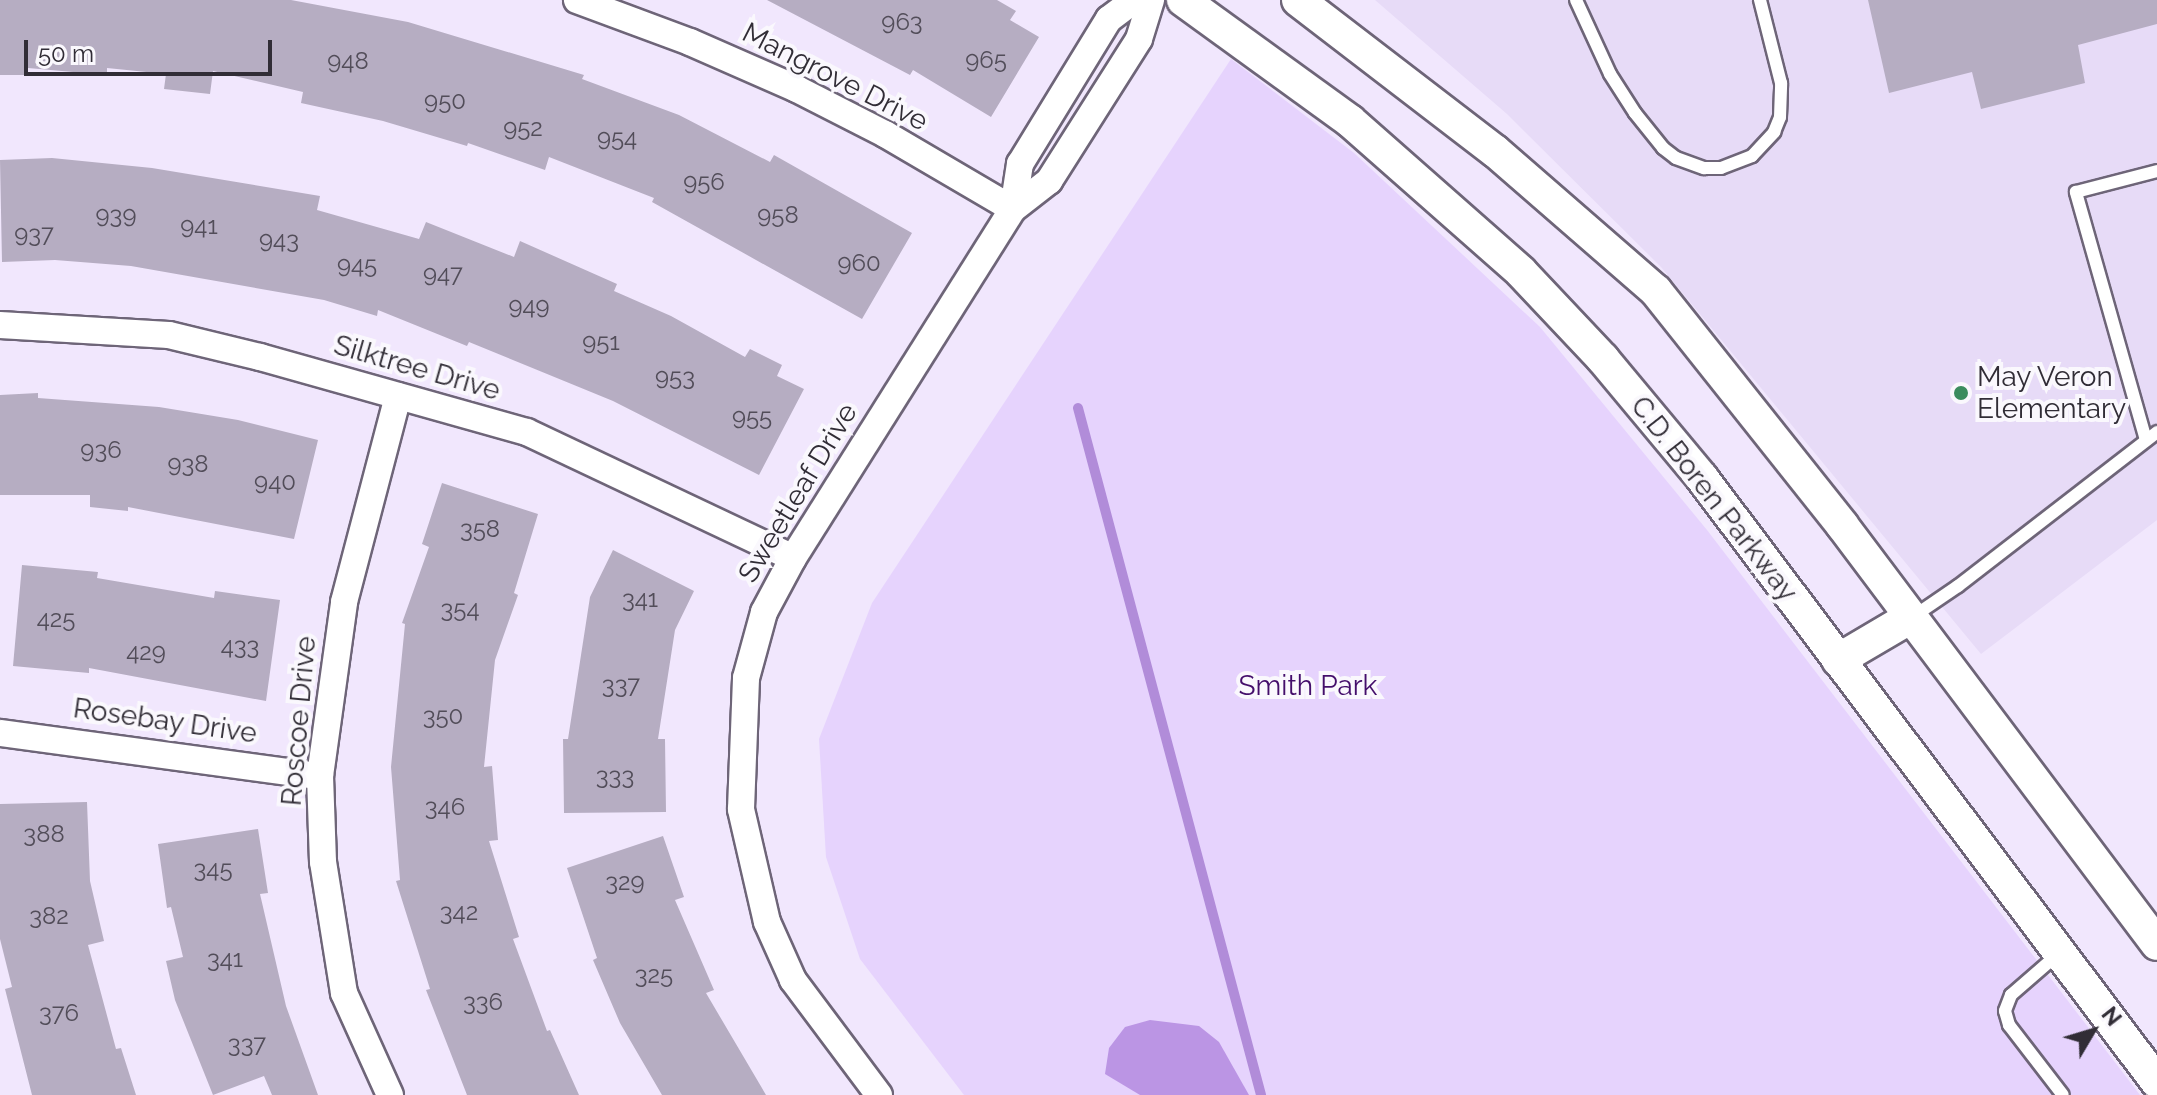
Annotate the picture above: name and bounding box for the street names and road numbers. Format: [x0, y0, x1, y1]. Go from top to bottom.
street label: Mangrove Drive [737, 16, 933, 138]
street label: Silktree Drive [330, 328, 504, 408]
street label: C.D. Boren Parkway [1624, 390, 1804, 608]
street label: Sweetleaf Drive [731, 397, 865, 589]
street label: Roscoe Drive [275, 635, 323, 807]
street label: Rosebay Drive [71, 691, 259, 751]

